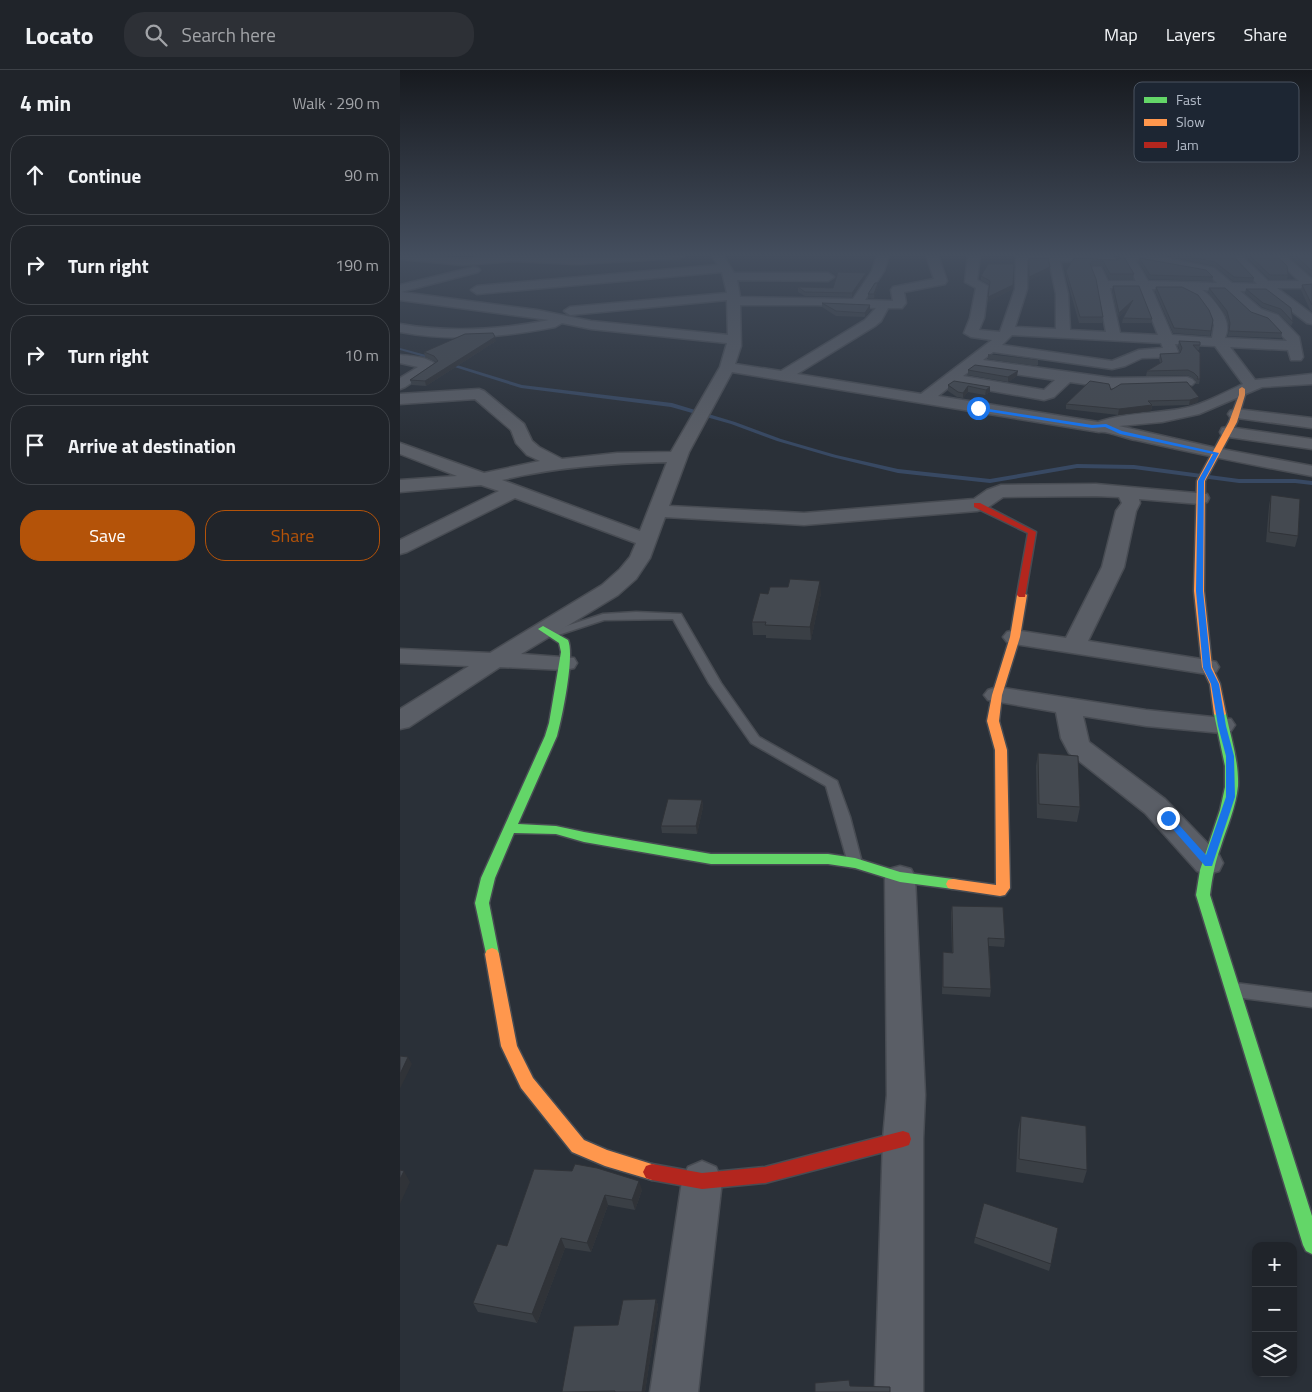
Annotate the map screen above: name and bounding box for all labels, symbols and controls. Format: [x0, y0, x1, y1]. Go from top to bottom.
search box [124, 12, 474, 57]
text: Locato [25, 17, 94, 53]
text: Search here [182, 20, 276, 49]
icon: search [142, 21, 170, 49]
text: Map [1104, 21, 1138, 48]
text: Layers [1166, 21, 1215, 48]
text: Share [1243, 21, 1287, 48]
legend [1134, 82, 1299, 162]
text: 4 min [20, 87, 71, 119]
text: Fast [1176, 89, 1201, 110]
text: Walk · 290 m [292, 91, 380, 115]
text: Slow [1176, 111, 1205, 132]
text: Jam [1176, 134, 1199, 155]
icon: ahead [21, 161, 49, 189]
text: Continue [68, 161, 141, 190]
text: 90 m [344, 163, 379, 187]
icon: right [21, 251, 49, 279]
text: Turn right [68, 251, 149, 280]
text: 190 m [335, 253, 379, 277]
icon: right [21, 341, 49, 369]
text: Turn right [68, 341, 149, 370]
text: 10 m [344, 343, 379, 367]
route start [967, 397, 990, 420]
icon: arrive [21, 431, 49, 459]
text: Arrive at destination [68, 431, 236, 460]
button: Save [20, 510, 195, 561]
button: Share [205, 510, 380, 561]
route end [1157, 807, 1180, 830]
map controls [1252, 1242, 1297, 1377]
button: + [1252, 1242, 1297, 1287]
button: − [1252, 1287, 1297, 1332]
button: layers [1252, 1332, 1297, 1377]

